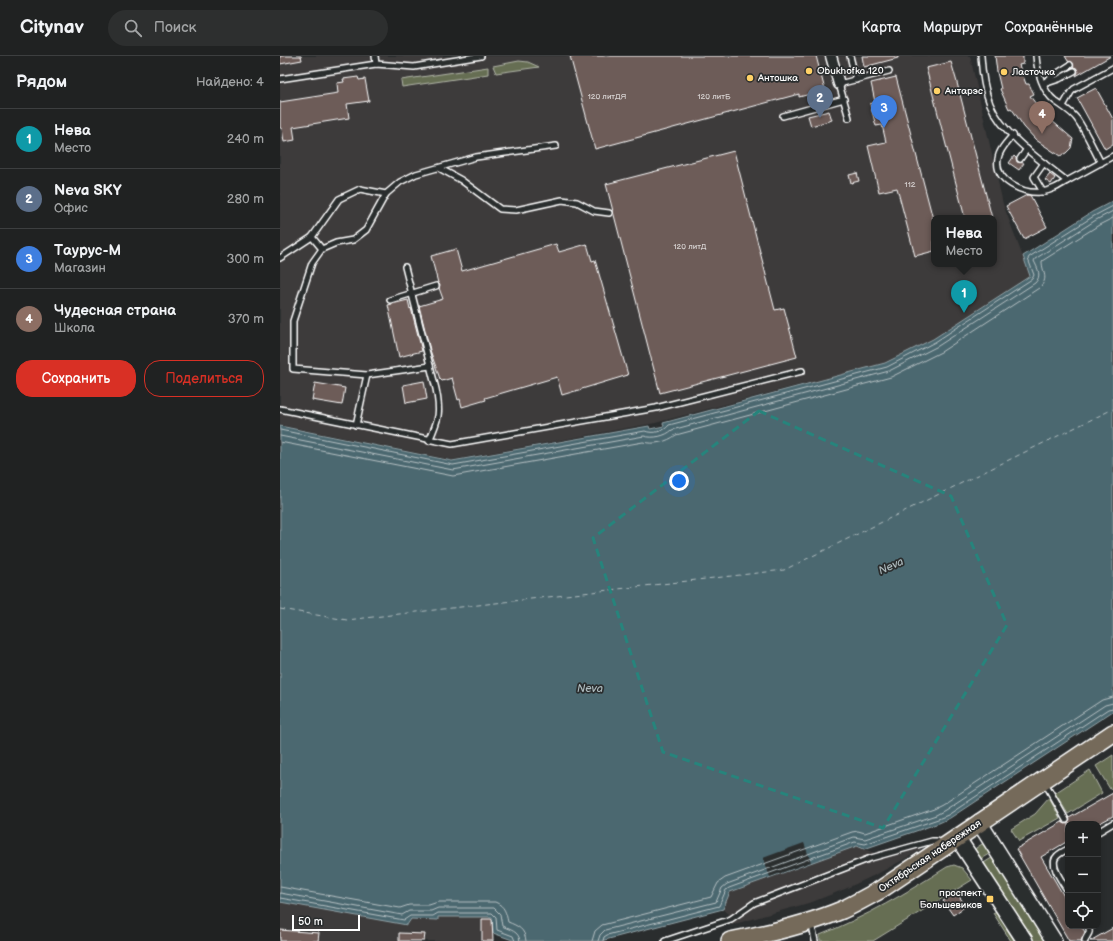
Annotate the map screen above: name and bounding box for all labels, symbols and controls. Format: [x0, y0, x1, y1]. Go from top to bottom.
search box [108, 10, 388, 46]
text: Citynav [20, 16, 84, 39]
icon: search [122, 17, 144, 39]
text: Поиск [154, 18, 197, 37]
text: Карта [862, 19, 901, 36]
text: Маршрут [923, 19, 983, 36]
text: Сохранённые [1005, 19, 1093, 36]
place label: Obukhofka 120 [817, 65, 884, 77]
marker: Obukhofka 120 [804, 66, 814, 76]
place label: Ласточка [1011, 66, 1055, 78]
marker: Ласточка [999, 67, 1009, 77]
text: Рядом [16, 72, 67, 92]
place label: Антошка [757, 72, 798, 84]
marker: Антошка [745, 73, 755, 83]
text: Найдено: 4 [196, 74, 264, 90]
pin: 2 [807, 85, 833, 118]
place label: Антарэс [944, 85, 983, 97]
marker: Антарэс [932, 86, 942, 96]
house number: 120 литДЯ [588, 92, 626, 101]
house number: 120 литБ [698, 92, 731, 101]
pin: 3 [871, 95, 897, 128]
pin: 4 [1029, 101, 1055, 134]
text: Нева [54, 121, 91, 140]
text: 1 [26, 131, 32, 147]
text: 240 m [227, 131, 264, 147]
text: Место [54, 140, 91, 156]
house number: 112 [905, 180, 916, 189]
text: Neva SKY [54, 181, 122, 200]
text: 2 [25, 191, 33, 207]
text: 280 m [227, 191, 264, 207]
text: Офис [54, 200, 88, 216]
popup [931, 215, 997, 267]
text: Нева [945, 224, 982, 243]
text: Таурус-М [54, 241, 121, 260]
house number: 120 литД [673, 242, 707, 251]
text: Место [945, 243, 983, 259]
text: 3 [25, 251, 33, 267]
text: 300 m [226, 251, 264, 267]
text: Магазин [54, 260, 106, 276]
pin: 1 [951, 280, 977, 313]
text: Чудесная страна [54, 301, 176, 320]
text: 4 [25, 311, 33, 327]
text: 370 m [228, 311, 264, 327]
text: Школа [54, 320, 95, 336]
button: Сохранить [16, 360, 136, 397]
button: Поделиться [144, 360, 264, 397]
your location [669, 471, 689, 491]
water label: Neva [876, 555, 906, 577]
water label: Neva [577, 682, 603, 695]
street label: Октябрьская набережная [877, 817, 984, 895]
map controls [1065, 821, 1101, 929]
button: + [1065, 821, 1101, 857]
button: − [1065, 857, 1101, 893]
place label: проспект Большевиков [920, 887, 983, 911]
button: locate [1065, 893, 1101, 929]
marker: проспект Большевиков [985, 894, 995, 904]
scale bar [292, 913, 360, 932]
text: 50 m [298, 915, 323, 928]

